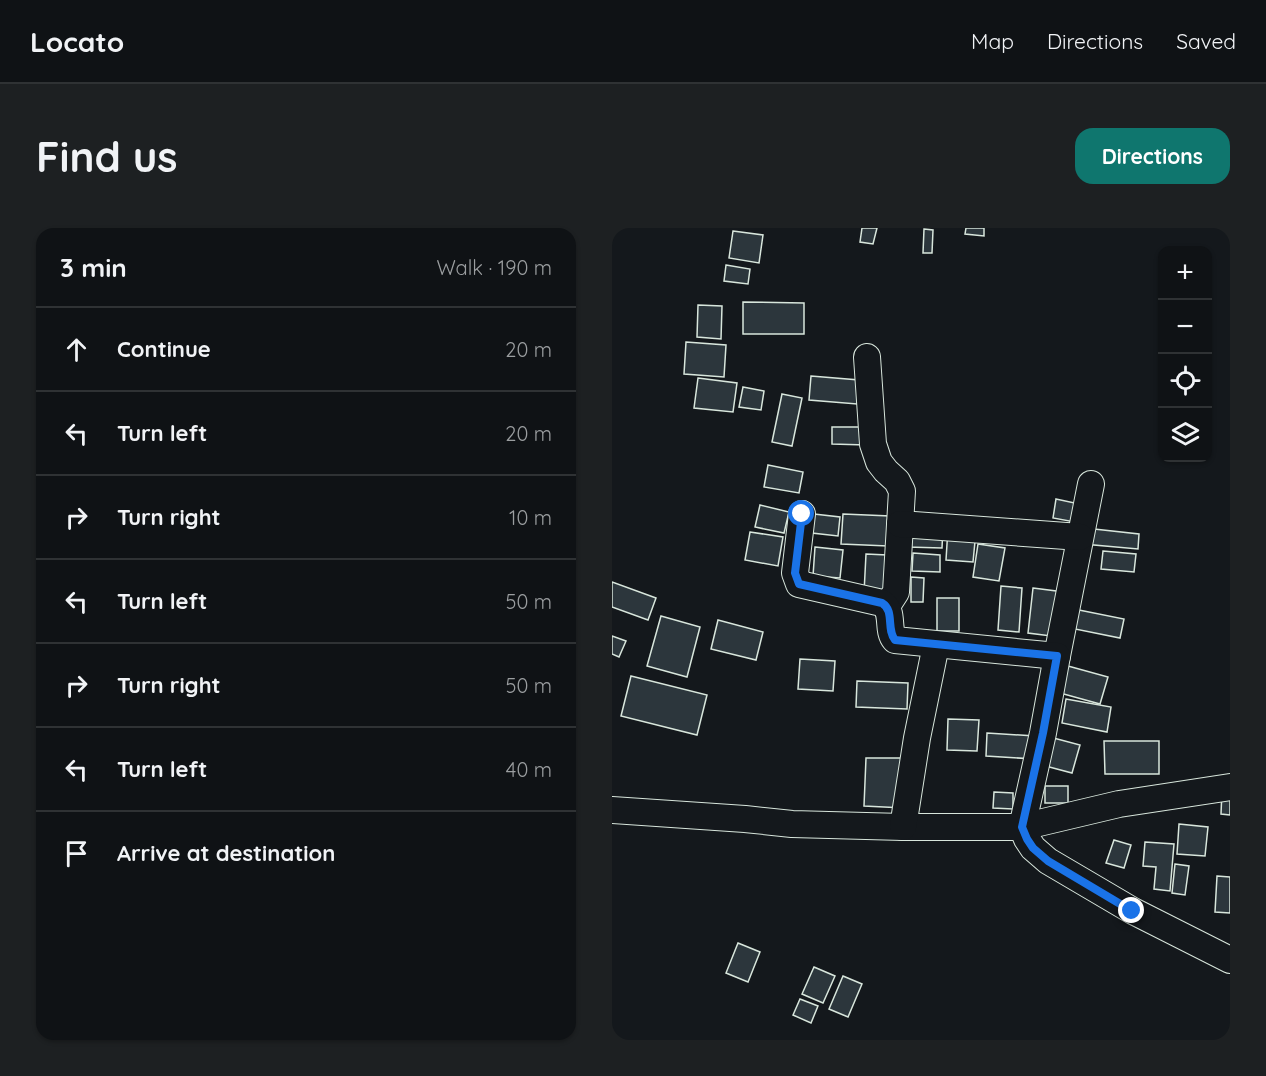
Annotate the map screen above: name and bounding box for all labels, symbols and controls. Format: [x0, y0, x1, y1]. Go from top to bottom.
text: Locato [30, 24, 124, 59]
text: Map [971, 28, 1014, 54]
text: Directions [1047, 28, 1143, 54]
text: Saved [1176, 28, 1236, 54]
button: Directions [1075, 128, 1230, 184]
text: Find us [36, 130, 178, 183]
map controls [1158, 246, 1212, 462]
button: + [1158, 246, 1212, 300]
text: 3 min [60, 251, 127, 284]
text: Walk · 190 m [436, 255, 552, 280]
button: − [1158, 300, 1212, 354]
icon: ahead [60, 333, 93, 366]
text: Continue [117, 335, 211, 363]
text: 20 m [505, 337, 552, 362]
button: locate [1158, 354, 1212, 408]
button: layers [1158, 408, 1212, 462]
icon: left [60, 417, 93, 450]
text: Turn left [117, 419, 207, 447]
text: 20 m [505, 421, 552, 446]
route start [788, 500, 814, 526]
icon: right [60, 501, 93, 534]
text: Turn right [117, 503, 221, 531]
text: 10 m [509, 505, 552, 530]
icon: left [60, 585, 93, 618]
text: Turn left [117, 587, 207, 615]
text: 50 m [506, 589, 552, 614]
icon: right [60, 669, 93, 702]
text: Turn right [117, 671, 221, 699]
text: 50 m [506, 673, 552, 698]
icon: left [60, 753, 93, 786]
text: Turn left [117, 755, 207, 783]
text: 40 m [506, 757, 552, 782]
icon: arrive [60, 837, 93, 870]
text: Arrive at destination [117, 839, 335, 867]
route end [1118, 897, 1144, 923]

